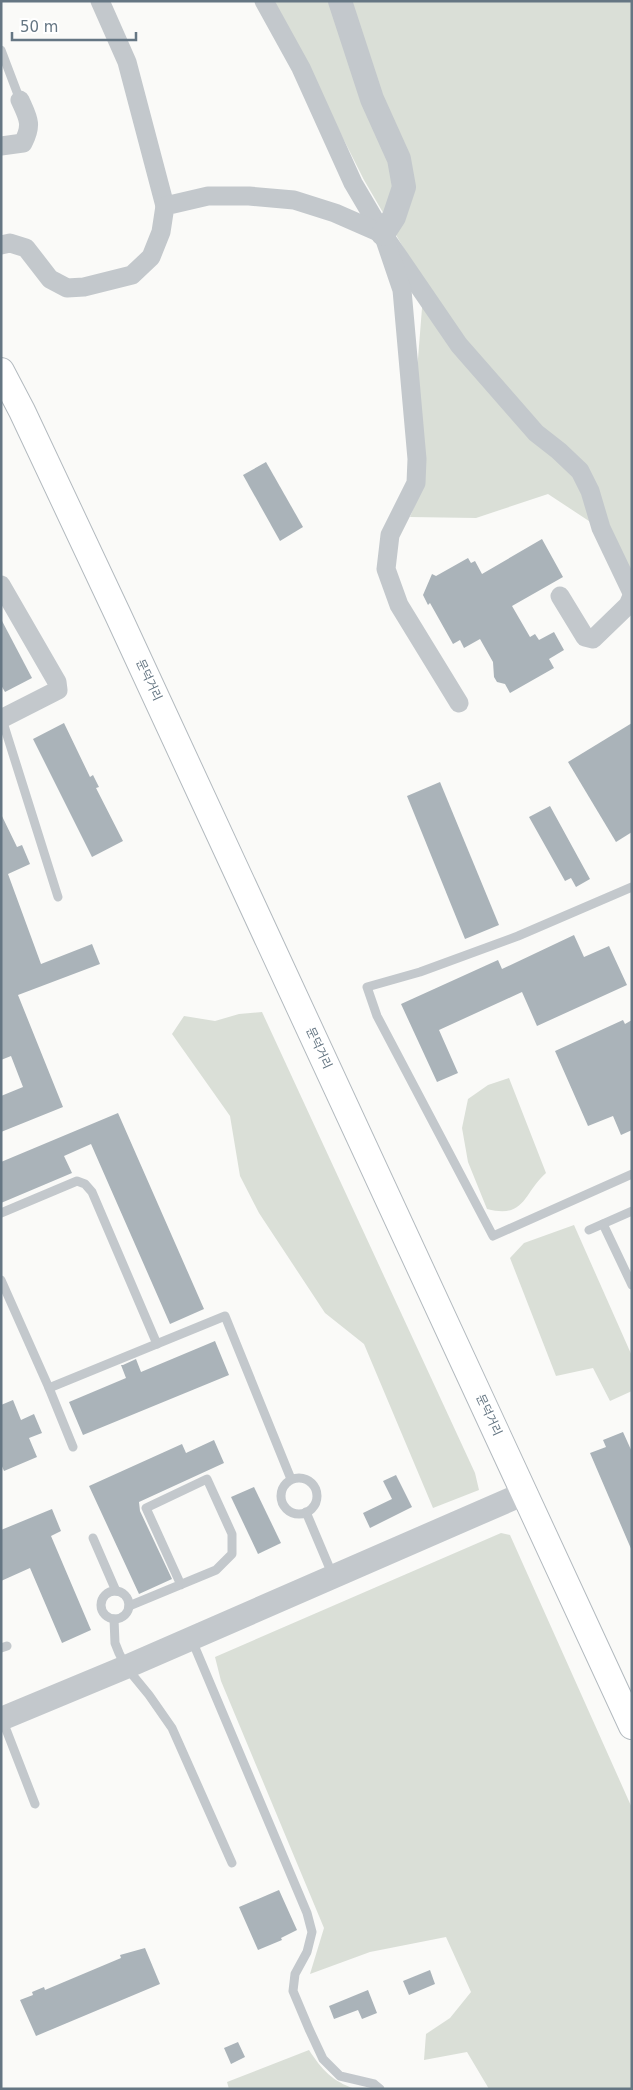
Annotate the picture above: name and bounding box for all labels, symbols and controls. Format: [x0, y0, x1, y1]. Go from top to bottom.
scale bar [12, 10, 136, 42]
text: 50 m [20, 18, 58, 36]
street label: 문덕거리 [133, 657, 165, 703]
street label: 문덕거리 [303, 1025, 335, 1071]
street label: 문덕거리 [473, 1392, 505, 1438]

